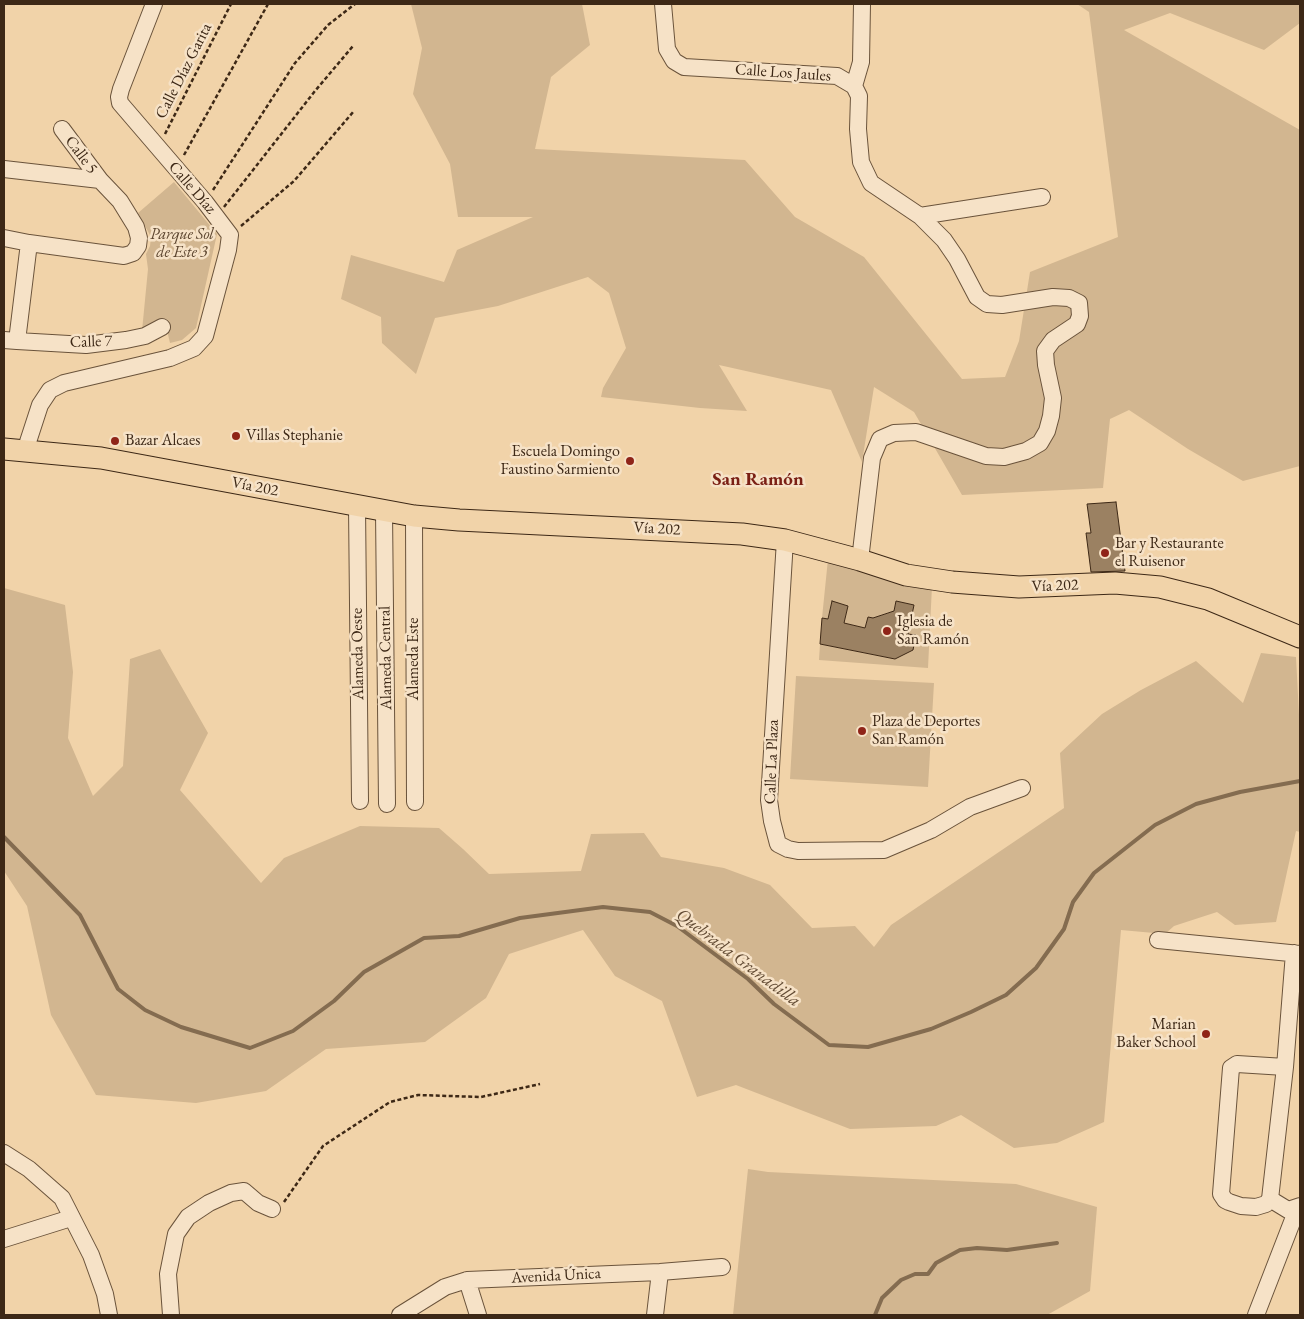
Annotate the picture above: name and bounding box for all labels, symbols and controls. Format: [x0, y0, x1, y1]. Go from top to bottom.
street label: Calle Díaz Garita [152, 20, 216, 122]
street label: Calle Los Jaules [734, 60, 832, 86]
street label: Calle 5 [61, 132, 101, 178]
street label: Calle Díaz [164, 158, 220, 218]
park label: Parque Sol de Este 3 [150, 225, 214, 263]
street label: Calle 7 [69, 332, 113, 352]
place label: Villas Stephanie [246, 426, 343, 446]
marker: Villas Stephanie [230, 430, 242, 442]
place label: Bazar Alcaes [125, 431, 200, 451]
marker: Bazar Alcaes [109, 435, 121, 447]
place label: Escuela Domingo Faustino Sarmiento [501, 442, 620, 480]
marker: Escuela Domingo Faustino Sarmiento [624, 455, 636, 467]
district label: San Ramón [712, 469, 804, 491]
street label: Vía 202 [230, 473, 280, 501]
street label: Vía 202 [633, 518, 681, 540]
place label: Bar y Restaurante el Ruisenor [1115, 534, 1224, 572]
marker: Bar y Restaurante el Ruisenor [1099, 547, 1111, 559]
street label: Vía 202 [1031, 576, 1079, 596]
street label: Alameda Central [375, 606, 397, 710]
street label: Alameda Oeste [348, 608, 368, 700]
place label: Iglesia de San Ramón [897, 612, 969, 650]
street label: Alameda Este [404, 618, 424, 700]
marker: Iglesia de San Ramón [881, 625, 893, 637]
place label: Plaza de Deportes San Ramón [872, 712, 980, 750]
street label: Calle La Plaza [761, 719, 783, 805]
marker: Plaza de Deportes San Ramón [856, 725, 868, 737]
water label: Quebrada Granadilla [672, 904, 804, 1012]
place label: Marian Baker School [1116, 1015, 1196, 1053]
marker: Marian Baker School [1200, 1028, 1212, 1040]
street label: Avenida Única [511, 1264, 601, 1288]

